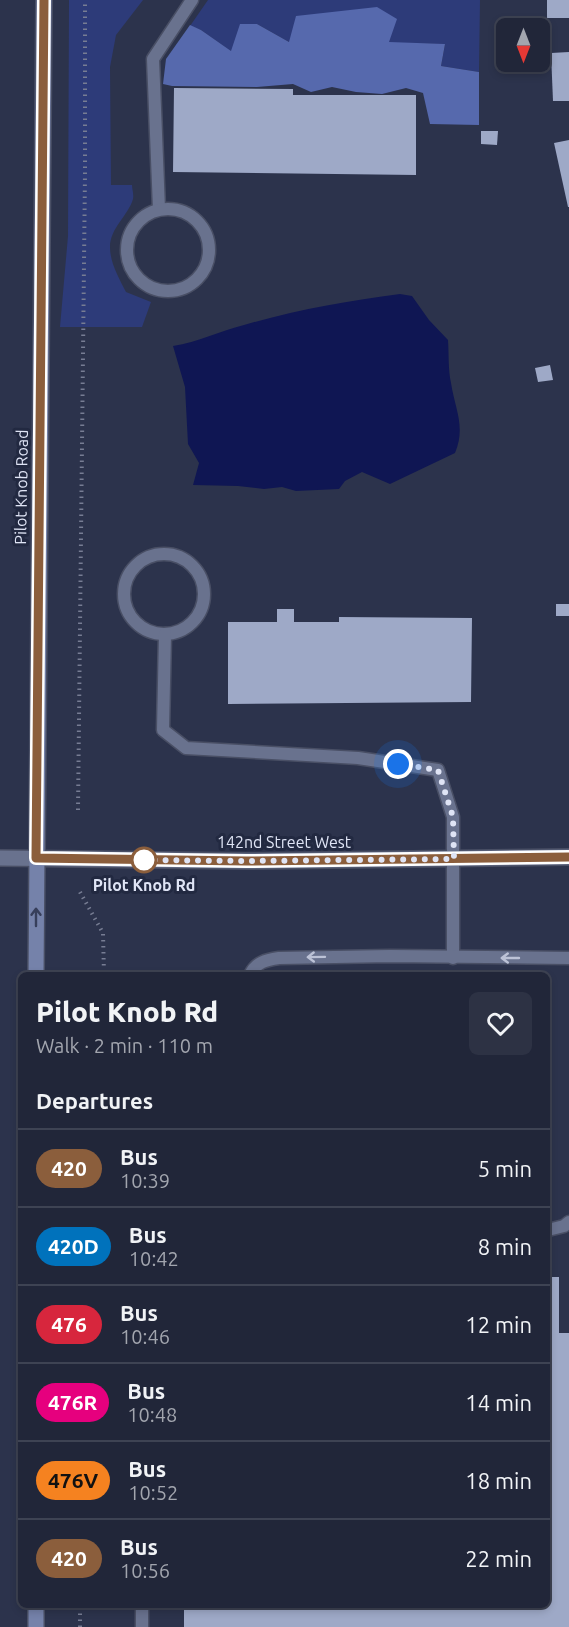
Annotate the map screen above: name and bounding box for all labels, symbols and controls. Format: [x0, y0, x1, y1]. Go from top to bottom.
north arrow [496, 18, 550, 72]
map controls [496, 18, 550, 72]
street label: Pilot Knob Road [11, 429, 31, 545]
your location [383, 749, 413, 779]
street label: 142nd Street West [217, 833, 352, 851]
marker: Pilot Knob Rd [131, 847, 157, 873]
place label: Pilot Knob Rd [93, 876, 195, 894]
one-way arrow [30, 907, 42, 927]
one-way arrow [306, 951, 326, 963]
one-way arrow [501, 952, 521, 964]
button: heart [469, 992, 532, 1055]
text: Pilot Knob Rd [36, 996, 218, 1027]
text: Walk · 2 min · 110 m [36, 1034, 213, 1057]
text: Departures [36, 1088, 153, 1113]
text: Bus [120, 1144, 158, 1169]
text: 420 [51, 1156, 87, 1180]
text: 5 min [478, 1156, 532, 1181]
text: 10:39 [120, 1169, 170, 1192]
text: Bus [129, 1222, 167, 1247]
text: 420D [48, 1234, 99, 1258]
text: 8 min [478, 1234, 532, 1259]
text: 10:42 [129, 1247, 179, 1270]
text: Bus [120, 1300, 158, 1325]
text: 476 [51, 1312, 87, 1336]
text: 12 min [465, 1312, 532, 1337]
text: 10:46 [120, 1325, 170, 1348]
text: Bus [127, 1378, 165, 1403]
text: 476R [48, 1390, 97, 1414]
text: 14 min [465, 1390, 532, 1415]
text: 10:48 [127, 1403, 177, 1426]
text: Bus [128, 1456, 166, 1481]
text: 476V [48, 1468, 98, 1492]
text: 18 min [465, 1468, 532, 1493]
text: 10:52 [128, 1481, 178, 1504]
text: Bus [120, 1534, 158, 1559]
text: 420 [51, 1546, 87, 1570]
text: 22 min [465, 1546, 532, 1571]
text: 10:56 [120, 1559, 170, 1582]

